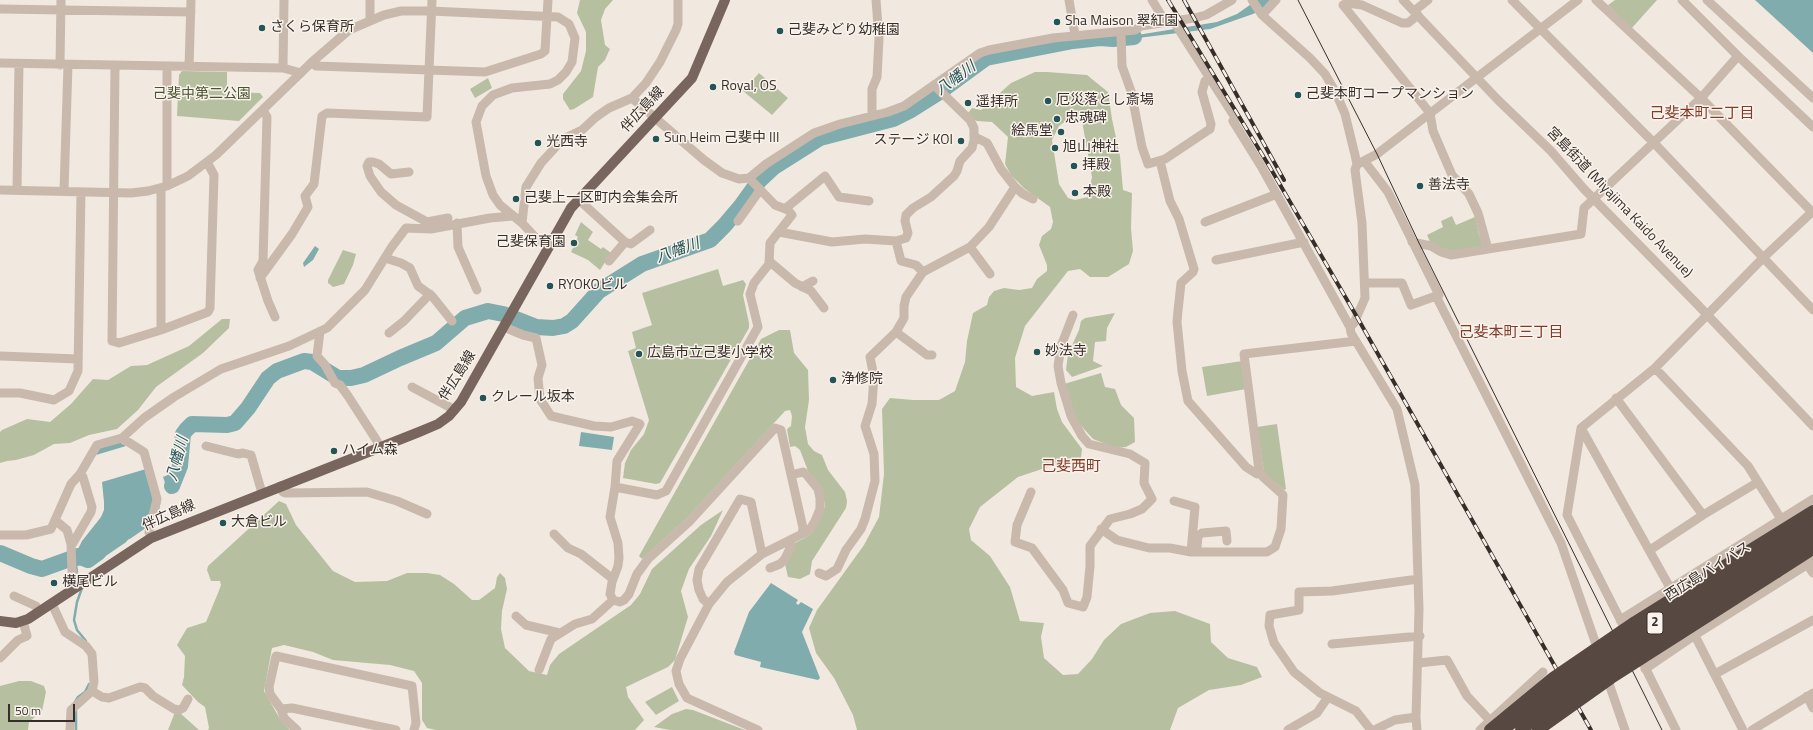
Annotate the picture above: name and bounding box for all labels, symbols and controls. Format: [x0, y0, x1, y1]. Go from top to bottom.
place label: Sha Maison 翠紅園 [1065, 14, 1179, 30]
marker: Sha Maison 翠紅園 [1052, 17, 1062, 27]
place label: さくら保育所 [270, 20, 354, 36]
marker: さくら保育所 [257, 23, 267, 33]
place label: 己斐みどり幼稚園 [788, 23, 900, 39]
marker: 己斐みどり幼稚園 [775, 26, 785, 36]
water label: 八幡川 [933, 58, 979, 100]
place label: Royal, OS [721, 79, 777, 95]
marker: Royal, OS [708, 82, 718, 92]
street label: 伴広島線 [618, 84, 668, 136]
park label: 己斐中第二公園 [153, 87, 251, 103]
place label: 己斐本町コープマンション [1306, 87, 1474, 103]
marker: 己斐本町コープマンション [1293, 90, 1303, 100]
place label: 厄災落とし斎場 [1056, 93, 1154, 109]
place label: 遥拝所 [976, 95, 1018, 111]
marker: 厄災落とし斎場 [1043, 96, 1053, 106]
marker: 遥拝所 [963, 98, 973, 108]
district label: 己斐本町二丁目 [1650, 105, 1754, 123]
place label: 忠魂碑 [1065, 111, 1107, 127]
marker: 忠魂碑 [1052, 114, 1062, 124]
place label: 絵馬堂 [1011, 124, 1053, 140]
street label: 宮島街道 (Miyajima Kaido Avenue) [1543, 124, 1695, 282]
marker: 絵馬堂 [1056, 127, 1066, 137]
place label: Sun Heim 己斐中 III [664, 131, 779, 147]
place label: ステージ KOI [874, 133, 953, 149]
marker: Sun Heim 己斐中 III [651, 134, 661, 144]
place label: 光西寺 [546, 135, 588, 151]
marker: ステージ KOI [956, 136, 966, 146]
marker: 光西寺 [533, 138, 543, 148]
place label: 旭山神社 [1063, 140, 1119, 156]
marker: 旭山神社 [1050, 143, 1060, 153]
place label: 拝殿 [1082, 158, 1110, 174]
marker: 拝殿 [1069, 161, 1079, 171]
place label: 善法寺 [1428, 178, 1470, 194]
marker: 善法寺 [1415, 181, 1425, 191]
place label: 本殿 [1083, 185, 1111, 201]
marker: 本殿 [1070, 188, 1080, 198]
place label: 己斐上一区町内会集会所 [524, 191, 678, 207]
marker: 己斐上一区町内会集会所 [511, 194, 521, 204]
place label: 己斐保育園 [496, 235, 566, 251]
water label: 八幡川 [654, 235, 702, 267]
marker: 己斐保育園 [569, 238, 579, 248]
place label: RYOKOビル [558, 278, 628, 294]
marker: RYOKOビル [545, 281, 555, 291]
district label: 己斐本町三丁目 [1459, 324, 1563, 342]
place label: 妙法寺 [1045, 344, 1087, 360]
place label: 広島市立己斐小学校 [647, 346, 773, 362]
marker: 妙法寺 [1032, 347, 1042, 357]
street label: 伴広島線 [436, 348, 480, 404]
marker: 広島市立己斐小学校 [634, 349, 644, 359]
place label: 浄修院 [841, 372, 883, 388]
marker: 浄修院 [828, 375, 838, 385]
place label: クレール坂本 [491, 390, 575, 406]
marker: クレール坂本 [478, 393, 488, 403]
water label: 八幡川 [163, 435, 193, 483]
place label: ハイム森 [342, 443, 398, 459]
marker: ハイム森 [329, 446, 339, 456]
district label: 己斐西町 [1041, 458, 1101, 476]
street label: 伴広島線 [140, 497, 198, 535]
place label: 大倉ビル [231, 515, 287, 531]
marker: 大倉ビル [218, 518, 228, 528]
street label: 西広島バイパス [1662, 539, 1754, 605]
place label: 横尾ビル [62, 575, 118, 591]
marker: 横尾ビル [49, 578, 59, 588]
road number: 2 [1647, 612, 1663, 634]
scale bar [10, 696, 77, 722]
text: 50 m [15, 701, 41, 720]

